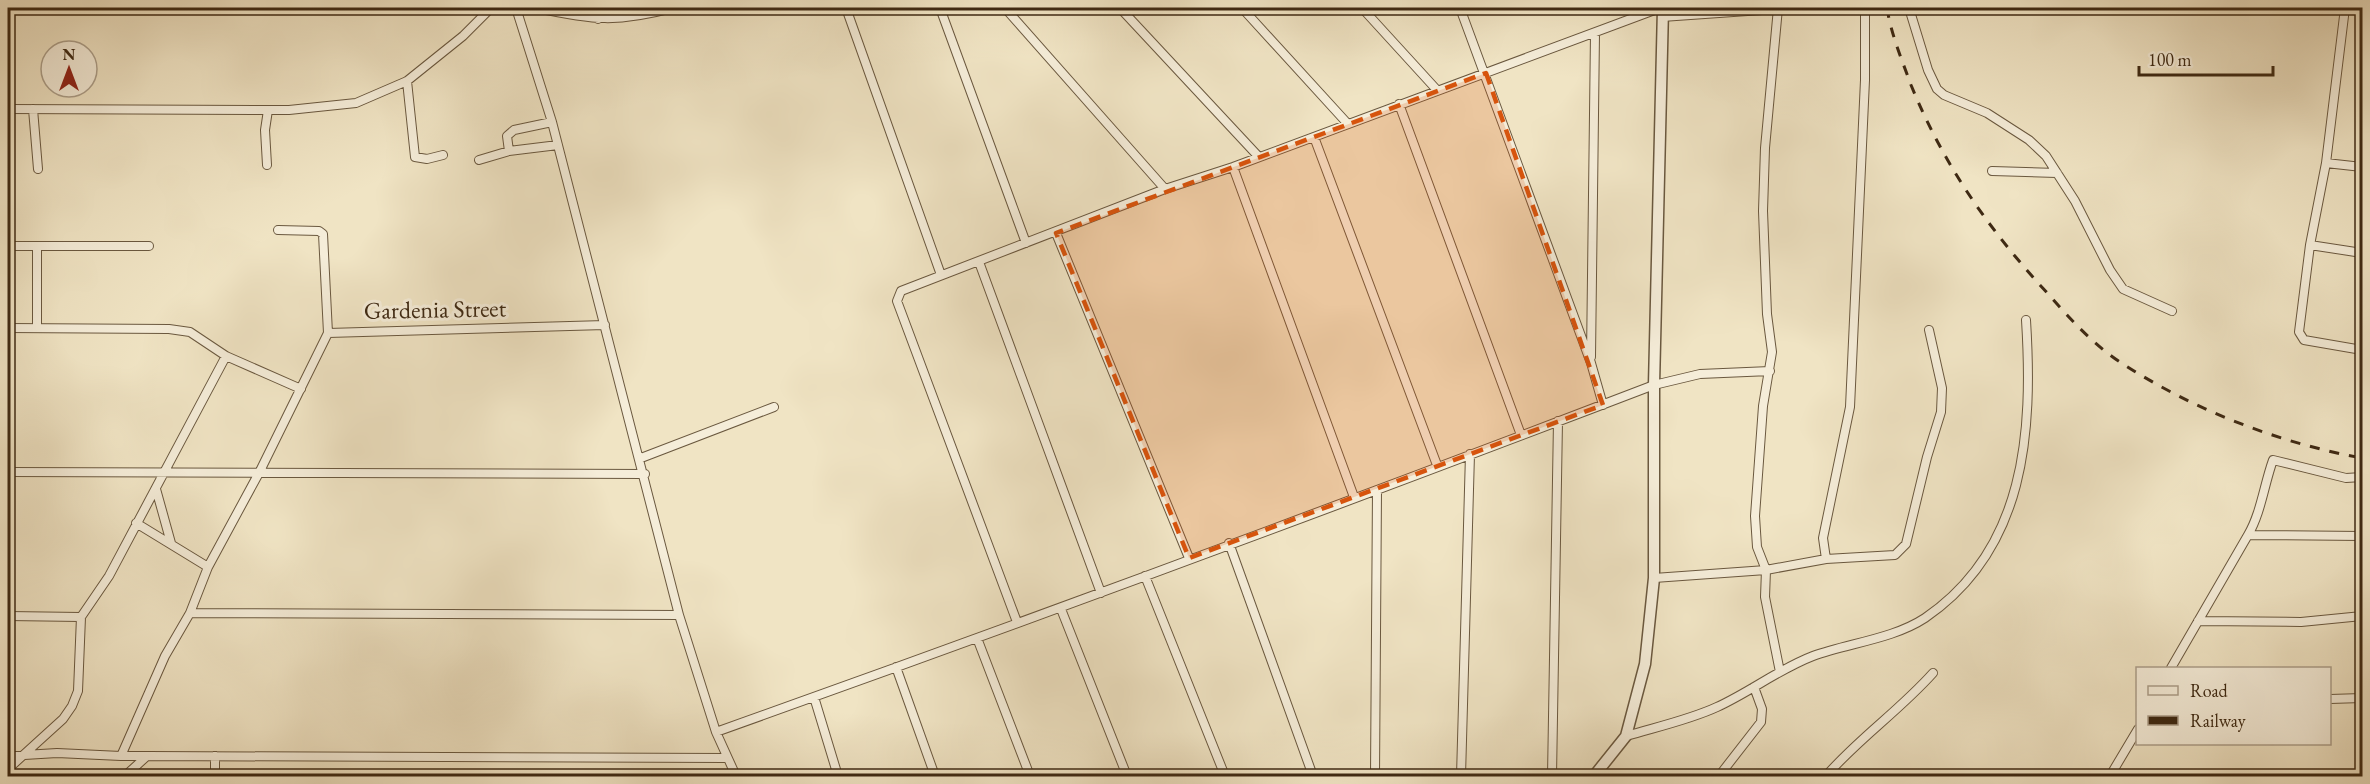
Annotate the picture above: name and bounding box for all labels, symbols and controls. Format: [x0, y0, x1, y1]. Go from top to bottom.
north arrow [39, 39, 99, 99]
scale bar [2139, 39, 2272, 77]
text: N [63, 44, 76, 65]
text: 100 m [2148, 48, 2192, 71]
street label: Gardenia Street [364, 292, 507, 326]
legend [2136, 667, 2331, 745]
text: Road [2190, 679, 2229, 702]
text: Railway [2190, 709, 2246, 732]

